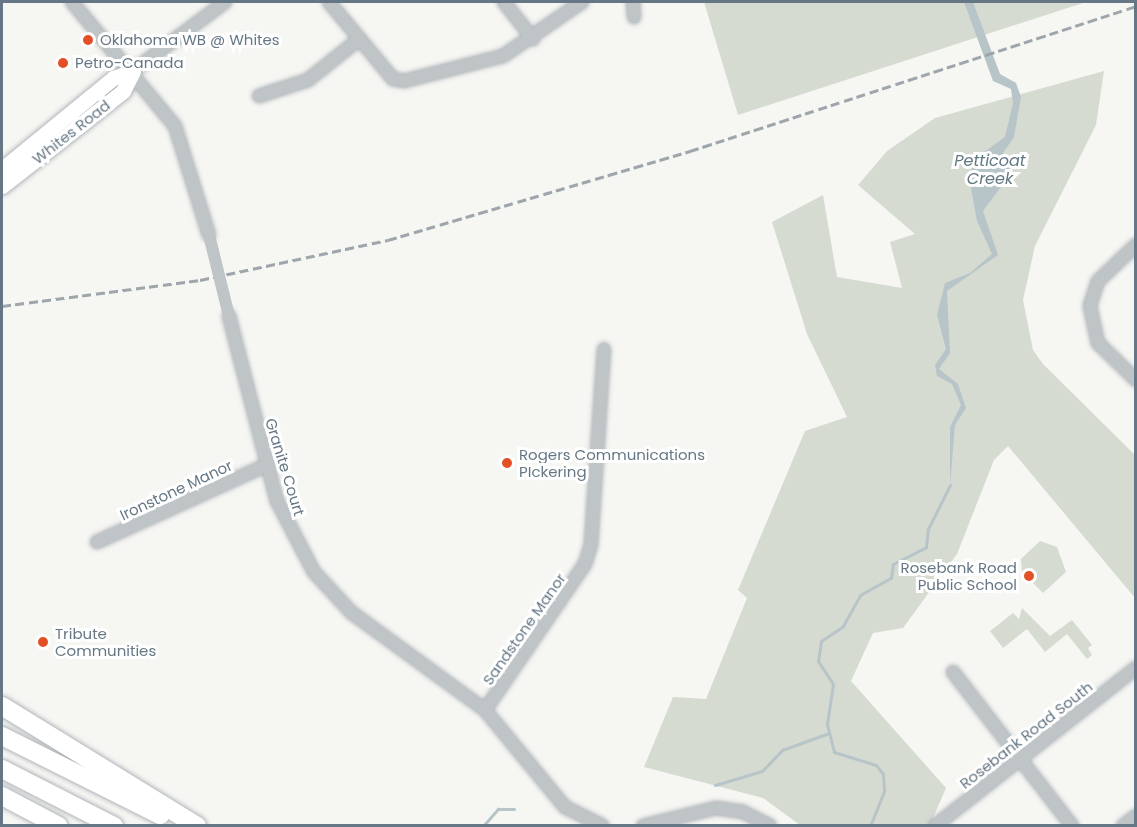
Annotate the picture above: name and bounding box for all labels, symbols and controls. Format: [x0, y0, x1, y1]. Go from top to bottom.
place label: Oklahoma WB @ Whites [100, 31, 280, 49]
marker: Oklahoma WB @ Whites [81, 33, 95, 47]
place label: Petro-Canada [75, 54, 184, 72]
marker: Petro-Canada [56, 56, 70, 70]
street label: Whites Road [29, 96, 113, 168]
water label: Petticoat Creek [954, 151, 1026, 189]
street label: Granite Court [262, 416, 308, 518]
place label: Rogers Communications PIckering [519, 445, 705, 480]
street label: Ironstone Manor [117, 456, 235, 524]
marker: Rogers Communications PIckering [500, 456, 514, 470]
place label: Rosebank Road Public School [901, 558, 1017, 593]
marker: Rosebank Road Public School [1022, 569, 1036, 583]
street label: Sandstone Manor [479, 570, 569, 688]
place label: Tribute Communities [55, 624, 156, 659]
marker: Tribute Communities [36, 635, 50, 649]
street label: Rosebank Road South [956, 678, 1096, 792]

